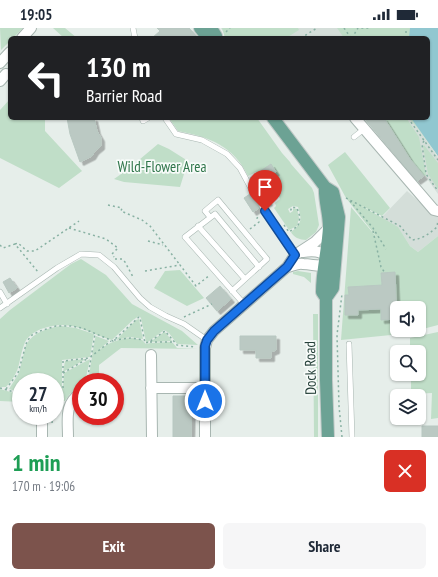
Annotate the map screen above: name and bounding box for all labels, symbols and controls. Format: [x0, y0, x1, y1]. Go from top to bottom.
text: 19:05 [20, 5, 52, 24]
text: 130 m [86, 48, 150, 85]
icon: left [20, 52, 72, 104]
text: Barrier Road [86, 84, 162, 107]
park label: Wild-Flower Area [118, 157, 206, 176]
pin [248, 170, 282, 211]
icon: arrive [254, 176, 276, 198]
map controls [390, 301, 426, 425]
button: sound [390, 301, 426, 337]
street label: Dock Road [300, 341, 320, 395]
button: search [390, 345, 426, 381]
speed limit sign: 30 [72, 373, 124, 425]
position arrow [184, 380, 226, 422]
text: 27 [28, 381, 48, 407]
button: layers [390, 389, 426, 425]
text: km/h [29, 402, 47, 415]
text: 1 min [12, 447, 60, 478]
button: close [384, 450, 426, 492]
text: 170 m · 19:06 [12, 478, 75, 495]
button: Exit [12, 523, 215, 569]
button: Share [223, 523, 426, 569]

